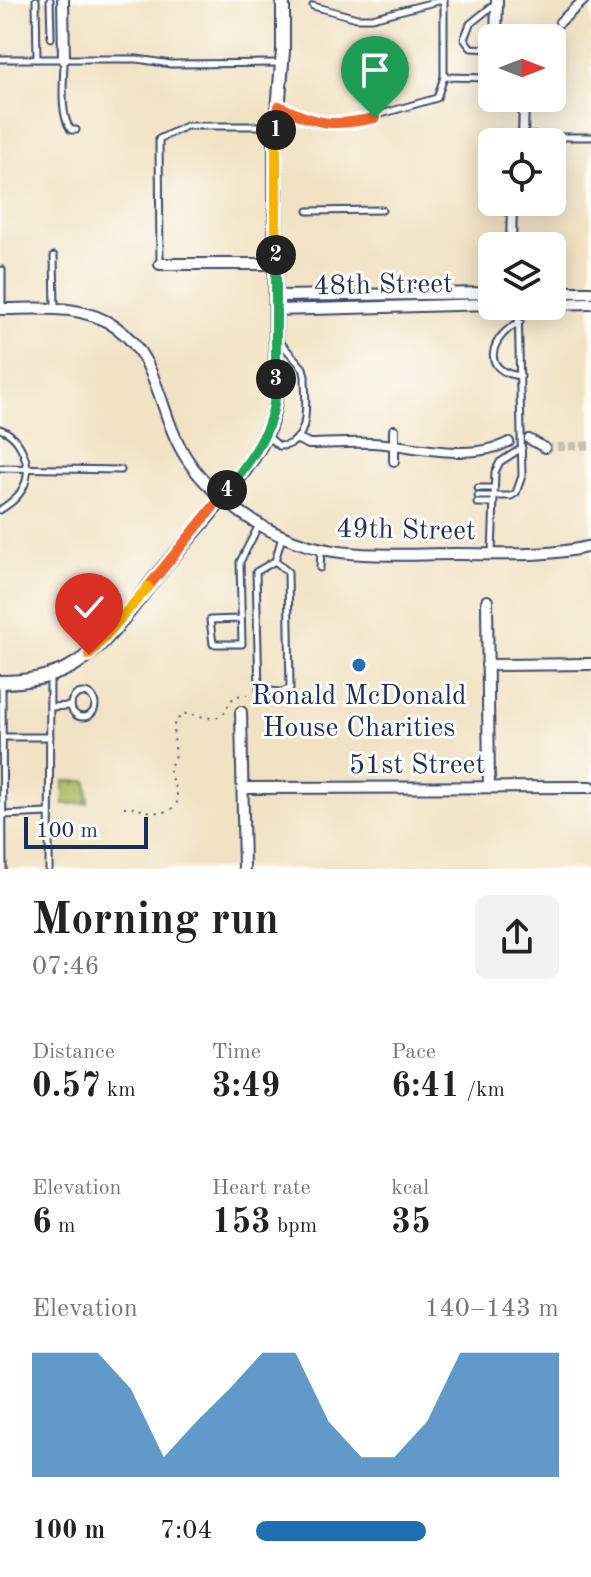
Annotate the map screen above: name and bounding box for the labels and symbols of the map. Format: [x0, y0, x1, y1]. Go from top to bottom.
north arrow [478, 24, 566, 112]
pin [341, 36, 409, 118]
pin: 1 [256, 110, 296, 150]
pin: 2 [256, 235, 296, 275]
street label: 48th Street [313, 271, 453, 301]
pin: 3 [256, 359, 296, 399]
pin: 4 [207, 470, 247, 510]
street label: 49th Street [336, 516, 476, 546]
pin [55, 573, 123, 655]
marker: Ronald McDonald House Charities [350, 656, 368, 674]
place label: Ronald McDonald House Charities [251, 683, 467, 743]
street label: 51st Street [349, 752, 485, 780]
scale bar [24, 813, 148, 849]

